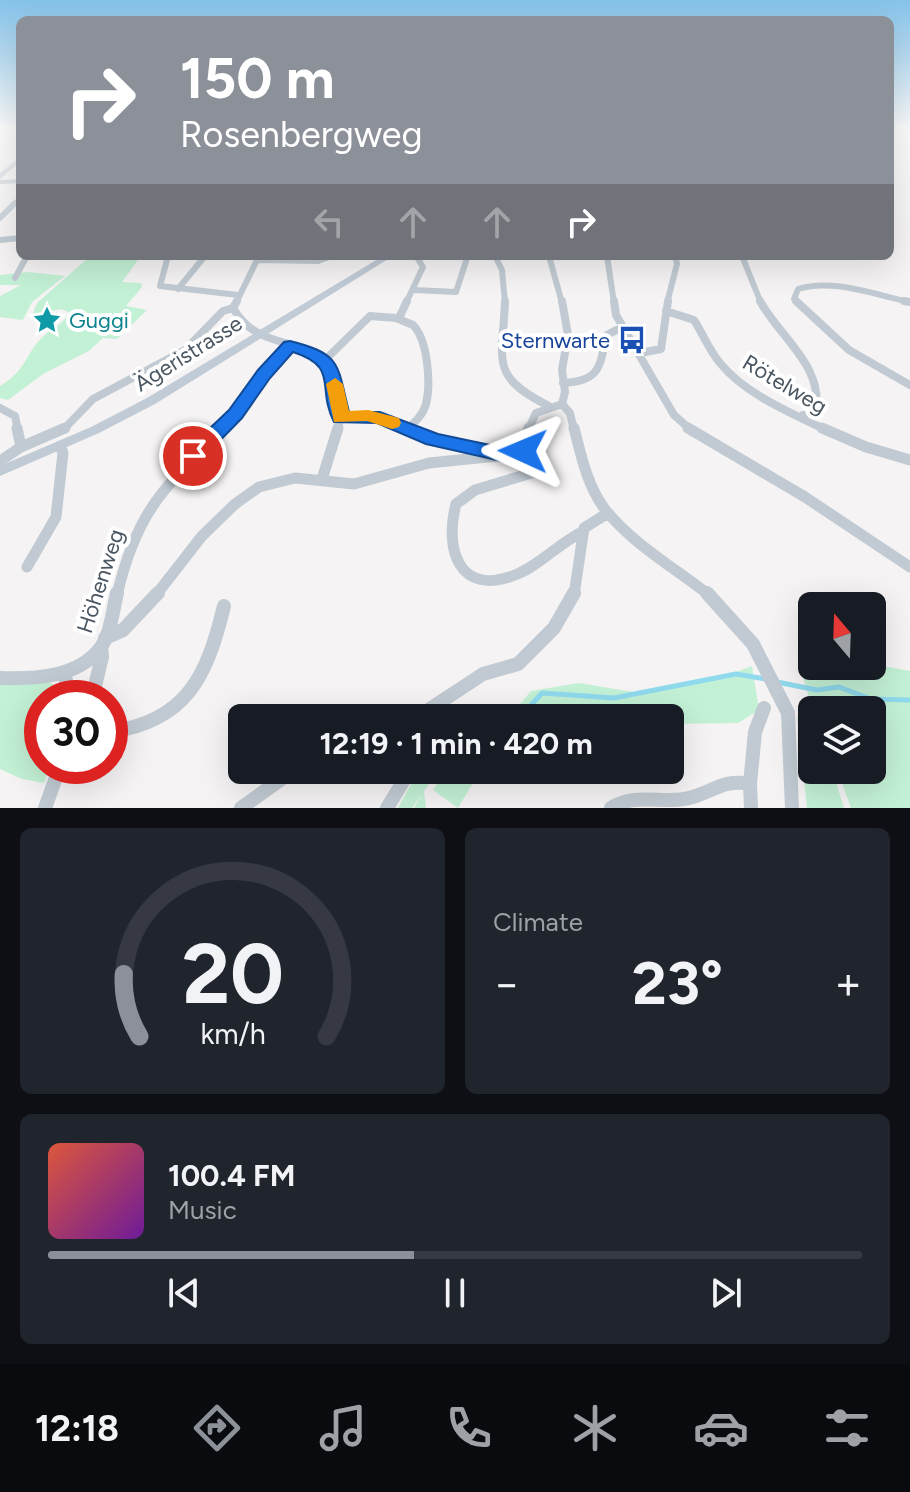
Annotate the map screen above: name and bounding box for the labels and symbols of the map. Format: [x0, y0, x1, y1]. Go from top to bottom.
place icon: Guggi [32, 305, 62, 335]
place label: Guggi [69, 307, 129, 334]
street label: Ägeristrasse [129, 310, 247, 397]
bus stop icon: Sternwarte [617, 325, 647, 355]
place label: Sternwarte [501, 327, 610, 354]
street label: Rötelweg [738, 349, 832, 420]
position arrow [481, 409, 565, 493]
pin [159, 422, 227, 490]
street label: Höhenweg [71, 526, 130, 636]
north arrow [798, 592, 886, 680]
speed limit sign: 30 [24, 680, 128, 784]

